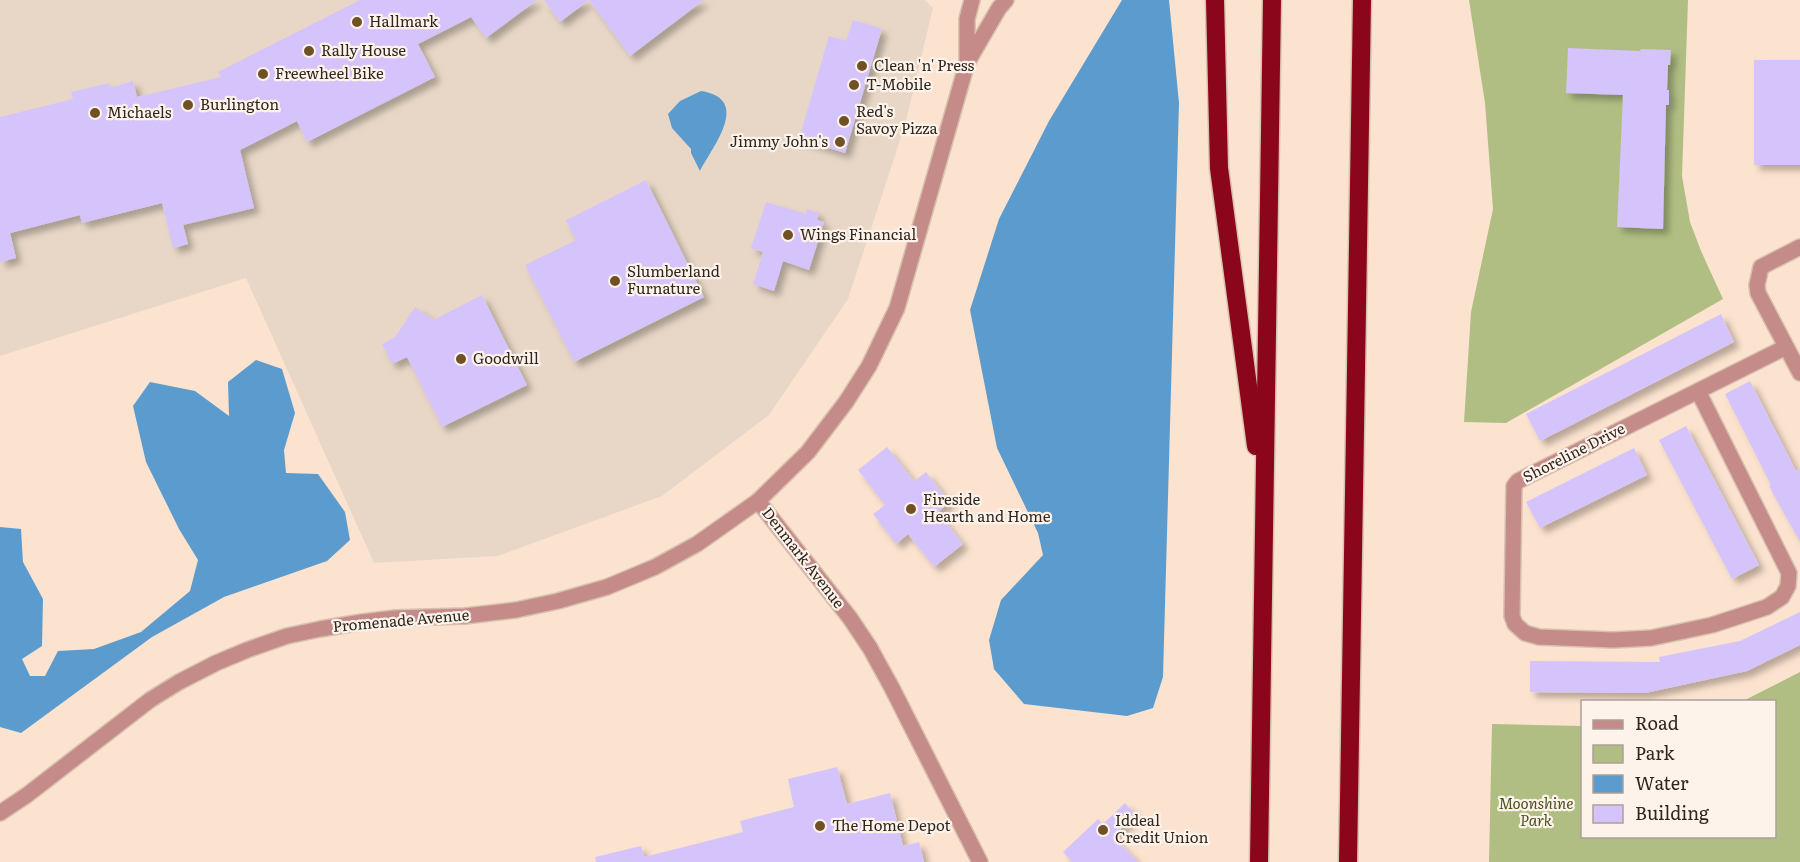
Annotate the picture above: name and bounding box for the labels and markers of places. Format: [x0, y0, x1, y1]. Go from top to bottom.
place label: Hallmark [369, 9, 439, 32]
marker: Hallmark [350, 15, 364, 29]
place label: Rally House [321, 38, 406, 61]
marker: Rally House [302, 44, 316, 58]
place label: Clean 'n' Press [874, 53, 975, 76]
marker: Clean 'n' Press [855, 59, 869, 73]
place label: Freewheel Bike [275, 61, 384, 84]
marker: Freewheel Bike [256, 67, 270, 81]
place label: T-Mobile [866, 72, 931, 95]
marker: T-Mobile [847, 78, 861, 92]
place label: Burlington [200, 92, 279, 115]
marker: Burlington [181, 98, 195, 112]
place label: Red's Savoy Pizza [856, 99, 939, 139]
place label: Michaels [107, 100, 172, 123]
marker: Michaels [88, 106, 102, 120]
marker: Red's Savoy Pizza [837, 114, 851, 128]
place label: Jimmy John's [730, 129, 828, 152]
marker: Jimmy John's [833, 135, 847, 149]
place label: Wings Financial [800, 222, 916, 245]
marker: Wings Financial [781, 228, 795, 242]
place label: Slumberland Furnature [627, 259, 720, 299]
marker: Slumberland Furnature [608, 274, 622, 288]
place label: Goodwill [473, 346, 539, 369]
marker: Goodwill [454, 352, 468, 366]
place label: Fireside Hearth and Home [923, 487, 1051, 527]
marker: Fireside Hearth and Home [904, 502, 918, 516]
place label: Iddeal Credit Union [1115, 808, 1208, 848]
place label: The Home Depot [832, 813, 951, 836]
marker: The Home Depot [813, 819, 827, 833]
marker: Iddeal Credit Union [1096, 823, 1110, 837]

